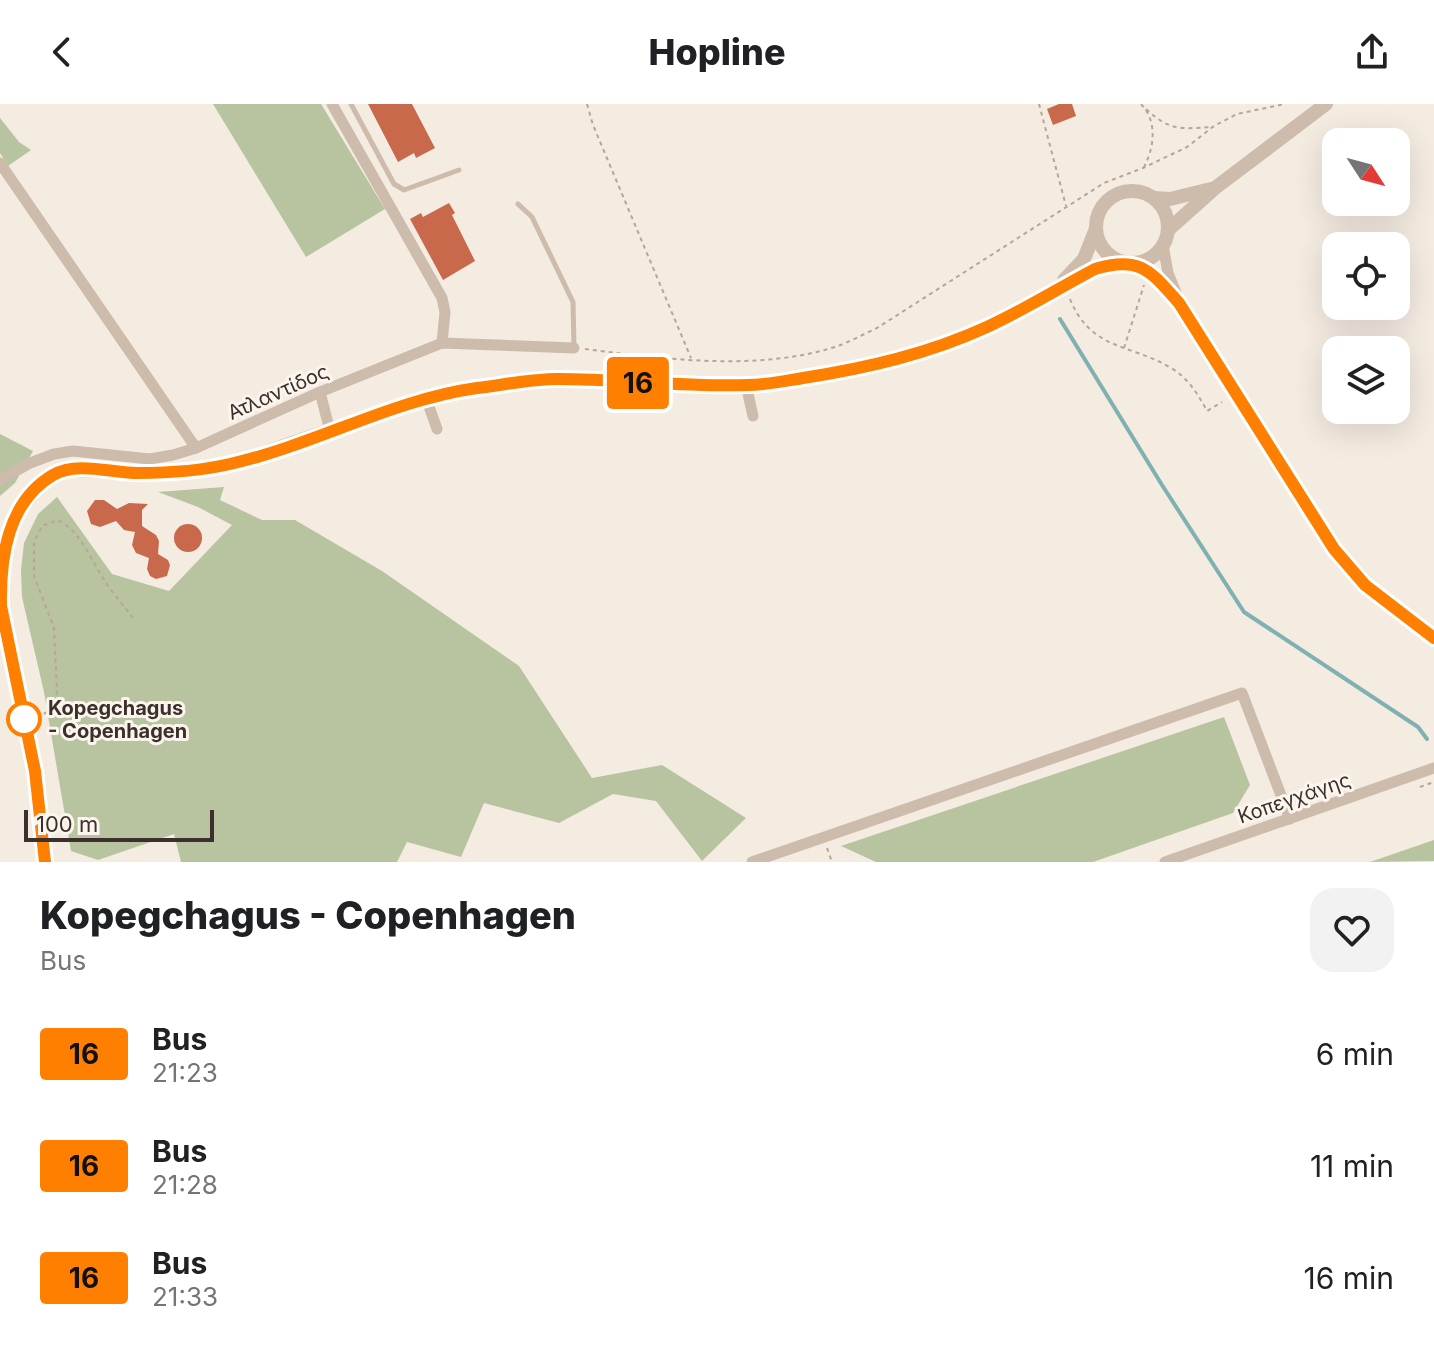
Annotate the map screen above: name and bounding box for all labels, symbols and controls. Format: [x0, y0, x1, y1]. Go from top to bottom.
icon: back [40, 30, 84, 74]
text: Hopline [648, 30, 786, 74]
icon: share [1350, 30, 1394, 74]
north arrow [1322, 128, 1410, 216]
map controls [1322, 128, 1410, 424]
button: locate [1322, 232, 1410, 320]
button: layers [1322, 336, 1410, 424]
line badge: 16 [602, 357, 674, 409]
street label: Ατλαντίδος [224, 359, 332, 425]
text: 16 [623, 366, 653, 400]
place label: Kopegchagus - Copenhagen [48, 696, 187, 743]
marker: Kopegchagus - Copenhagen [7, 702, 41, 736]
street label: Κοπεγχάγης [1234, 768, 1354, 828]
scale bar [24, 806, 214, 842]
text: 100 m [36, 811, 98, 837]
button: heart [1310, 888, 1394, 972]
text: Kopegchagus - Copenhagen [40, 892, 576, 938]
text: Bus [40, 945, 86, 976]
text: Bus [152, 1021, 207, 1057]
text: 6 min [1316, 1036, 1394, 1072]
text: 16 [69, 1037, 99, 1071]
text: 21:23 [152, 1057, 218, 1088]
text: Bus [152, 1133, 207, 1169]
text: 11 min [1310, 1148, 1394, 1184]
text: 16 [69, 1149, 99, 1183]
text: 21:28 [152, 1169, 218, 1200]
text: Bus [152, 1245, 207, 1281]
text: 16 min [1303, 1260, 1394, 1296]
text: 16 [69, 1261, 99, 1295]
text: 21:33 [152, 1281, 218, 1312]

